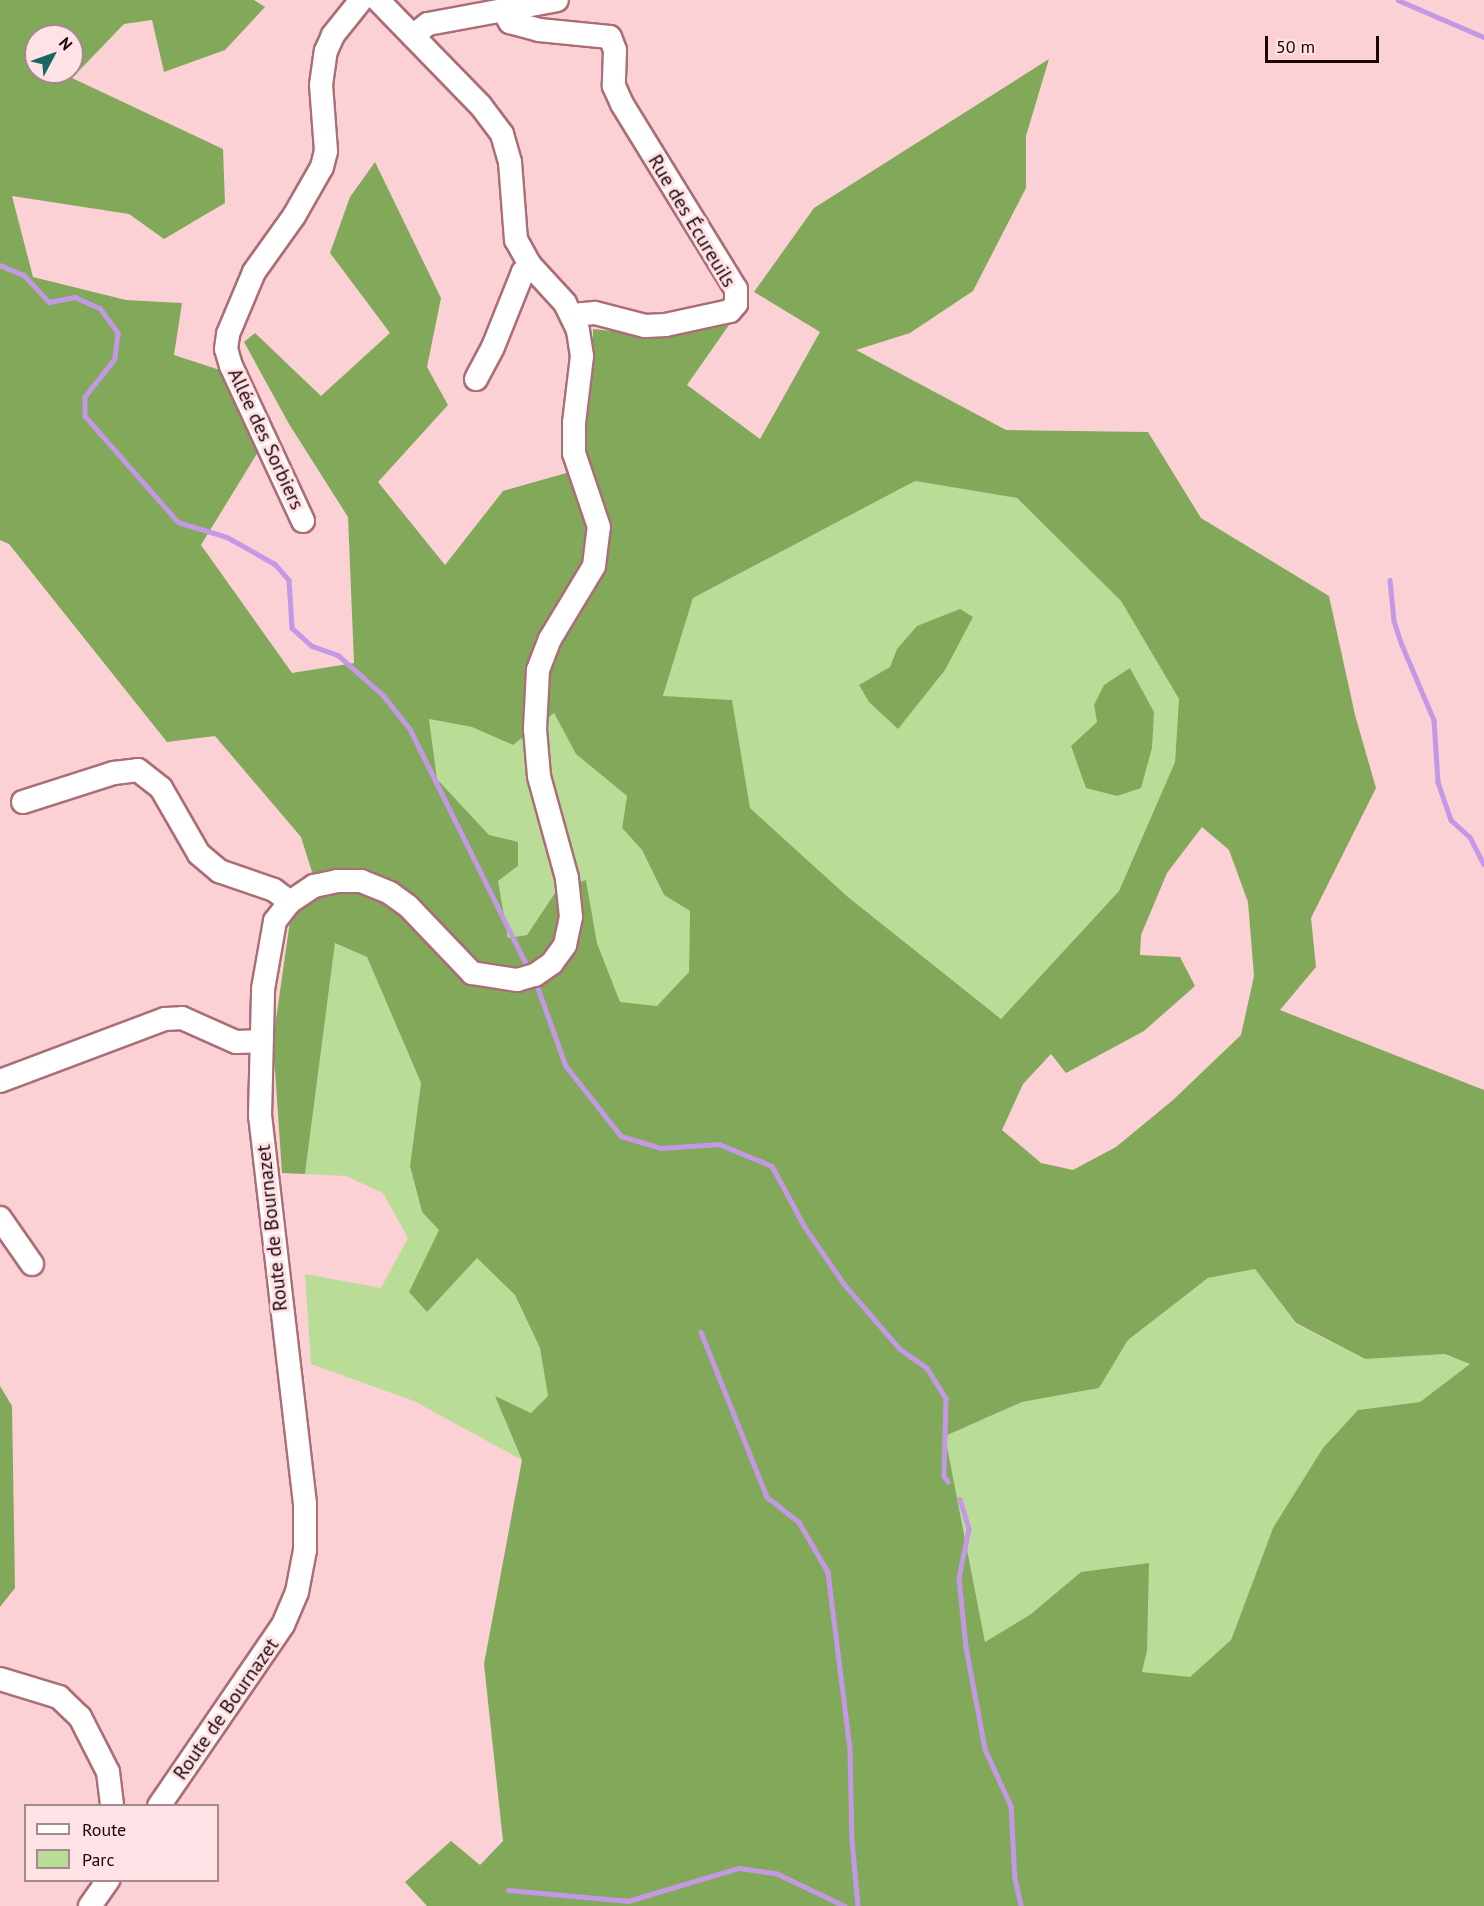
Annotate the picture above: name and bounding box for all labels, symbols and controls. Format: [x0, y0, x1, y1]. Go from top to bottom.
north arrow [24, 24, 84, 84]
scale bar [1268, 24, 1382, 62]
text: N [55, 33, 77, 54]
text: 50 m [1276, 35, 1315, 58]
street label: Rue des Écureuils [643, 150, 741, 292]
street label: Allée des Sorbiers [223, 365, 309, 513]
street label: Route de Bournazet [251, 1144, 293, 1312]
street label: Route de Bournazet [168, 1634, 284, 1784]
legend [24, 1804, 219, 1882]
text: Route [82, 1818, 126, 1841]
text: Parc [82, 1848, 115, 1871]

